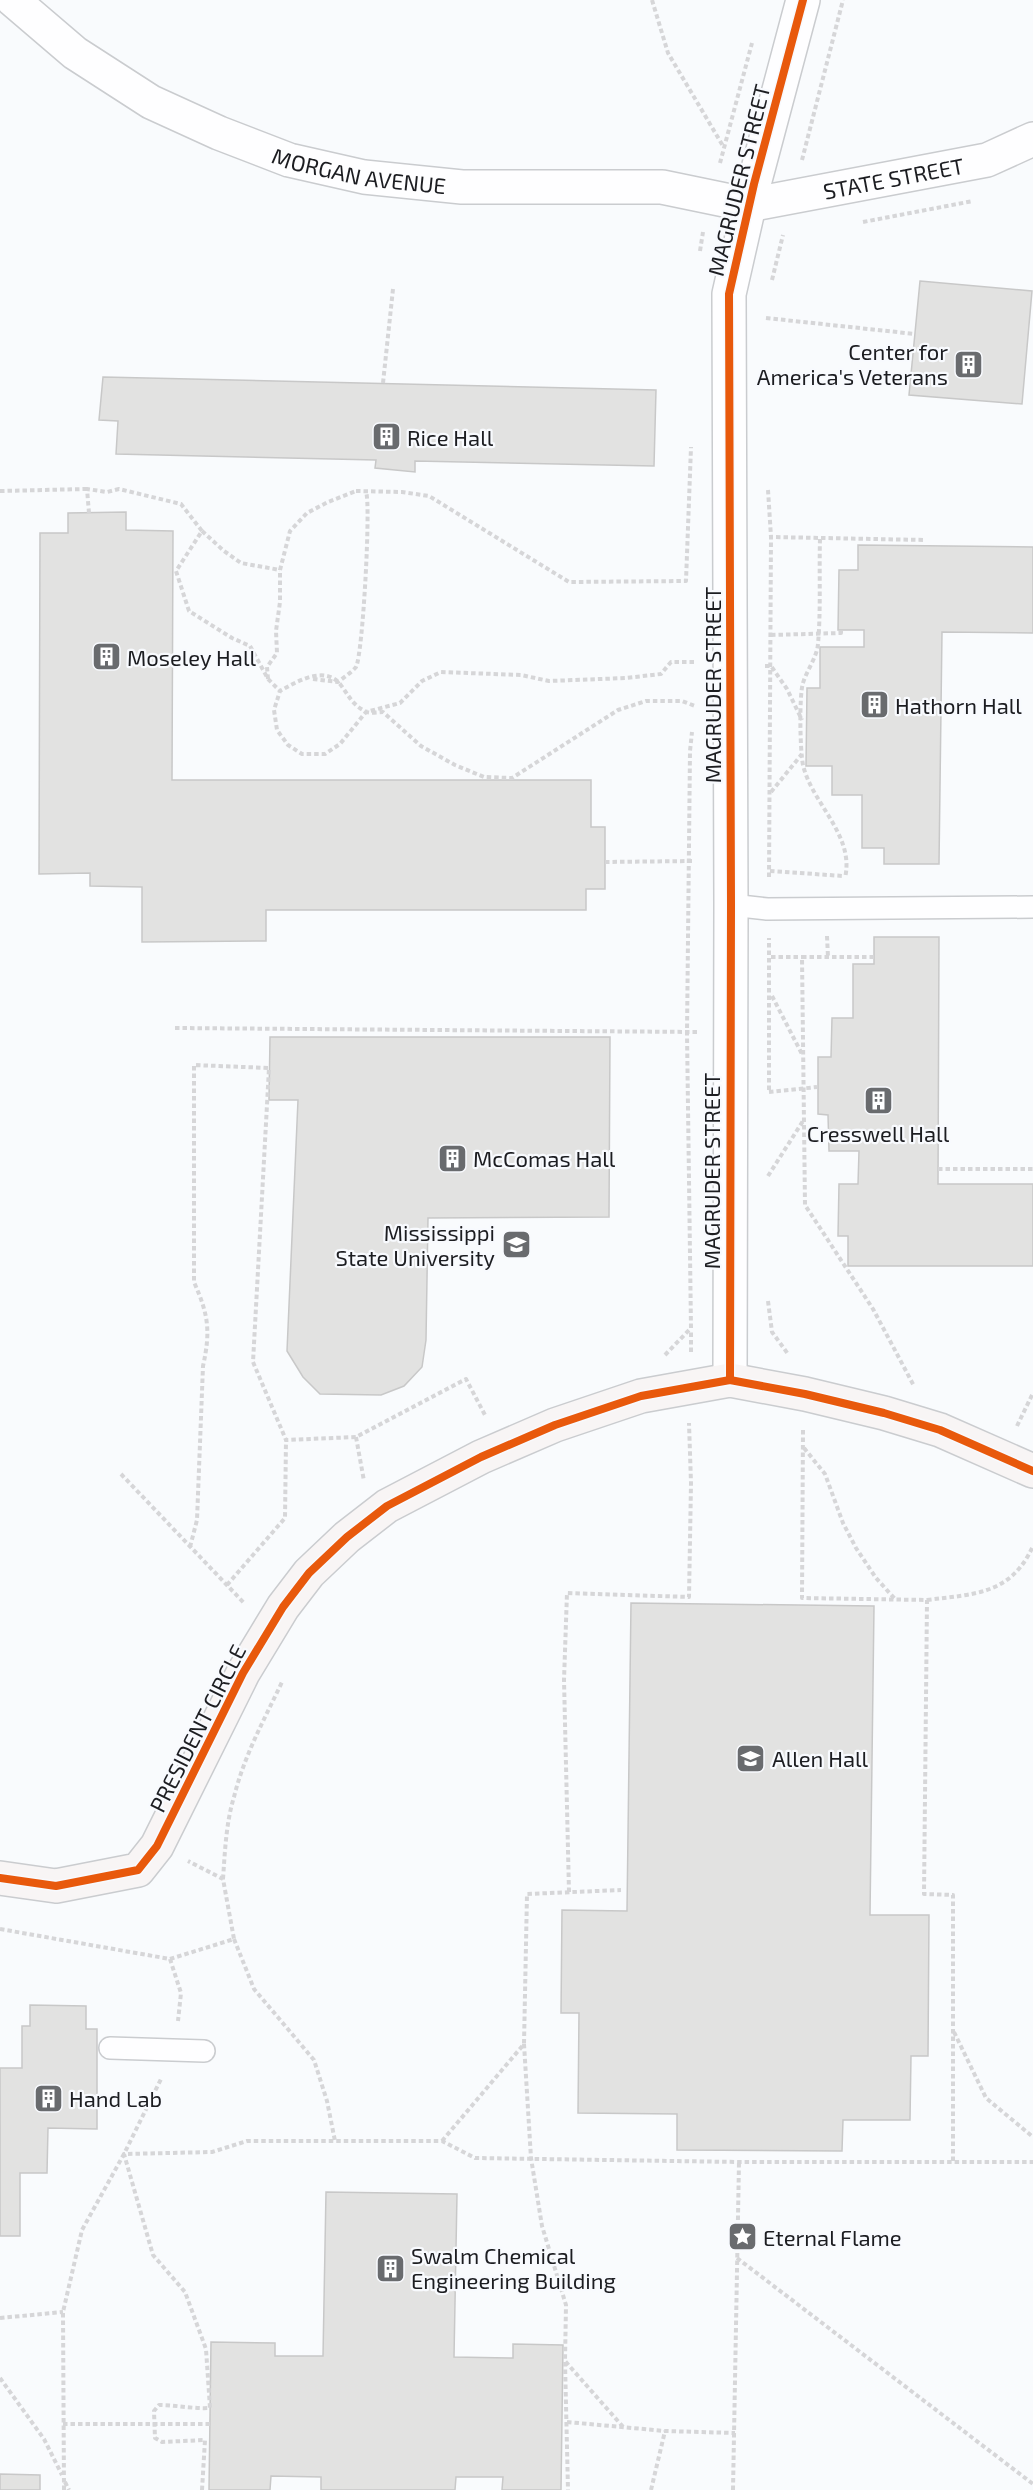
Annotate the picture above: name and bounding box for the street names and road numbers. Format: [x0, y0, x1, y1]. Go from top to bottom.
street label: MAGRUDER STREET [702, 81, 774, 278]
street label: MORGAN AVENUE [269, 142, 447, 198]
street label: STATE STREET [821, 152, 966, 204]
street label: MAGRUDER STREET [699, 587, 725, 783]
street label: MAGRUDER STREET [698, 1073, 724, 1269]
street label: PRESIDENT CIRCLE [143, 1640, 251, 1816]

